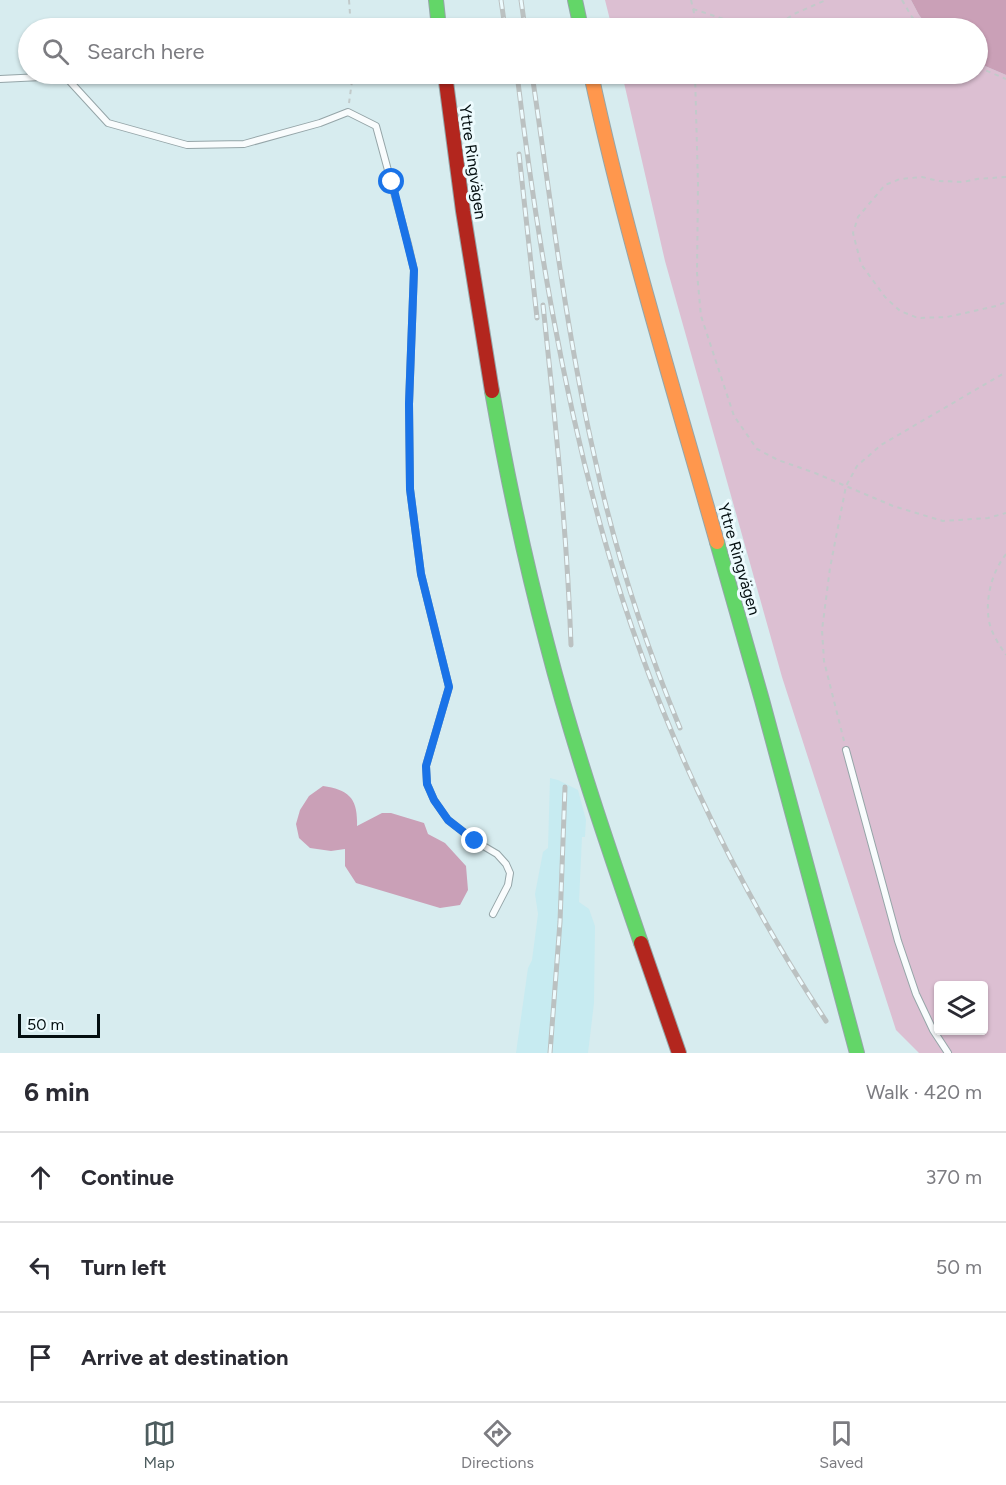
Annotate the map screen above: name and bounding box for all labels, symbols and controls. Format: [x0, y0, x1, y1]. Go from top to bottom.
search box [18, 18, 988, 84]
icon: search [39, 35, 72, 68]
text: Search here [87, 38, 205, 65]
street label: Yttre Ringvägen [456, 104, 490, 221]
route start [378, 168, 404, 194]
street label: Yttre Ringvägen [714, 501, 764, 617]
route end [461, 827, 487, 853]
map controls [934, 981, 988, 1035]
button: layers [934, 981, 988, 1035]
scale bar [18, 1011, 100, 1038]
text: 50 m [27, 1015, 64, 1034]
text: 6 min [24, 1076, 90, 1108]
text: Walk · 420 m [866, 1080, 982, 1104]
icon: ahead [24, 1161, 57, 1194]
text: Continue [81, 1164, 174, 1191]
text: 370 m [926, 1165, 982, 1189]
icon: left [24, 1251, 57, 1284]
text: Turn left [81, 1254, 167, 1281]
text: 50 m [936, 1255, 982, 1279]
icon: arrive [24, 1341, 57, 1374]
text: Arrive at destination [81, 1344, 289, 1371]
tab: Map [143, 1417, 176, 1472]
tab: Directions [461, 1417, 534, 1472]
tab: Saved [819, 1417, 863, 1472]

